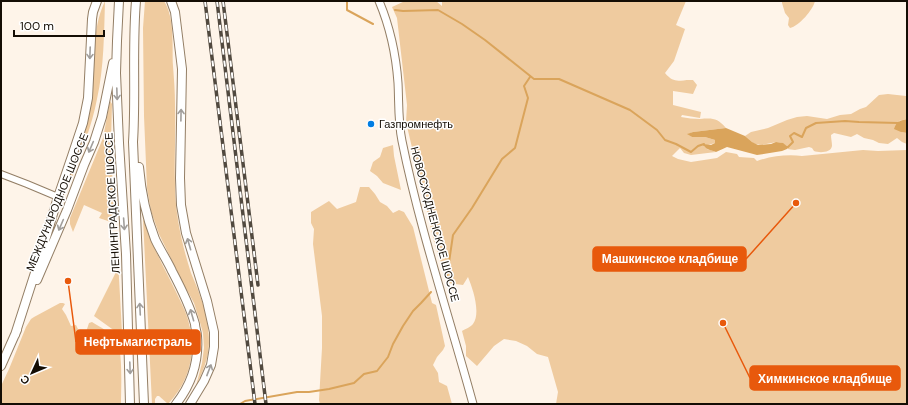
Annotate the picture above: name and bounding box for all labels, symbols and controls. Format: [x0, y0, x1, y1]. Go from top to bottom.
scale bar [14, 12, 104, 38]
text: 100 m [20, 18, 54, 34]
one-way arrow [87, 46, 94, 59]
one-way arrow [114, 87, 121, 100]
one-way arrow [178, 109, 185, 122]
place label: Газпромнефть [379, 117, 453, 131]
marker: Газпромнефть [366, 119, 376, 129]
street label: МЕЖДУНАРОДНОЕ ШОССЕ [23, 131, 91, 273]
street label: ЛЕНИНГРАДСКОЕ ШОССЕ [101, 132, 123, 274]
one-way arrow [87, 141, 95, 153]
street label: НОВОСХОДНЕНСКОЕ ШОССЕ [408, 145, 462, 303]
one-way arrow [120, 217, 127, 230]
one-way arrow [57, 218, 64, 230]
one-way arrow [185, 238, 192, 251]
callout: Машкинское кладбище [593, 247, 746, 271]
text: Машкинское кладбище [602, 251, 739, 267]
one-way arrow [137, 303, 144, 316]
one-way arrow [188, 309, 195, 322]
callout: Нефтьмагистраль [76, 330, 200, 354]
text: Нефтьмагистраль [84, 334, 192, 350]
north arrow [12, 353, 52, 393]
one-way arrow [126, 361, 134, 374]
one-way arrow [205, 364, 213, 376]
callout: Химкинское кладбище [750, 366, 900, 390]
text: Химкинское кладбище [758, 371, 892, 387]
text: С [17, 372, 33, 388]

